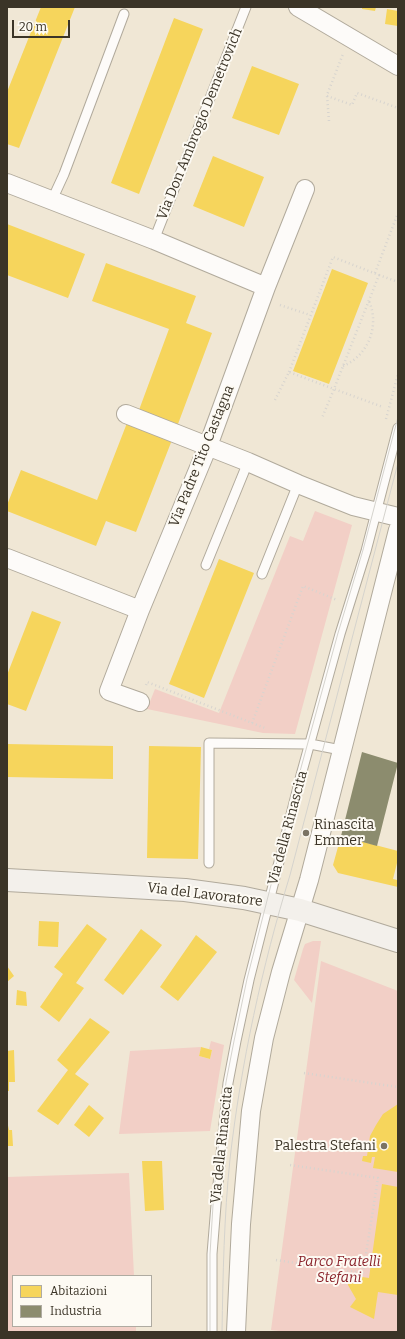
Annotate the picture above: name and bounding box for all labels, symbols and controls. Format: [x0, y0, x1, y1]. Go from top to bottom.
scale bar [14, 12, 72, 38]
text: 20 m [19, 20, 47, 34]
street label: Via Don Ambrogio Demetrovich [154, 26, 246, 222]
street label: Via Padre Tito Castagna [166, 383, 238, 529]
street label: Via della Rinascita [265, 769, 311, 887]
place label: Rinascita Emmer [314, 817, 374, 850]
marker: Rinascita Emmer [301, 828, 311, 838]
street label: Via del Lavoratore [146, 880, 264, 910]
street label: Via della Rinascita [207, 1085, 237, 1205]
place label: Palestra Stefani [274, 1138, 376, 1154]
marker: Palestra Stefani [379, 1141, 389, 1151]
park label: Parco Fratelli Stefani [297, 1254, 381, 1286]
legend [12, 1275, 152, 1327]
text: Abitazioni [50, 1284, 107, 1298]
text: Industria [50, 1304, 102, 1318]

